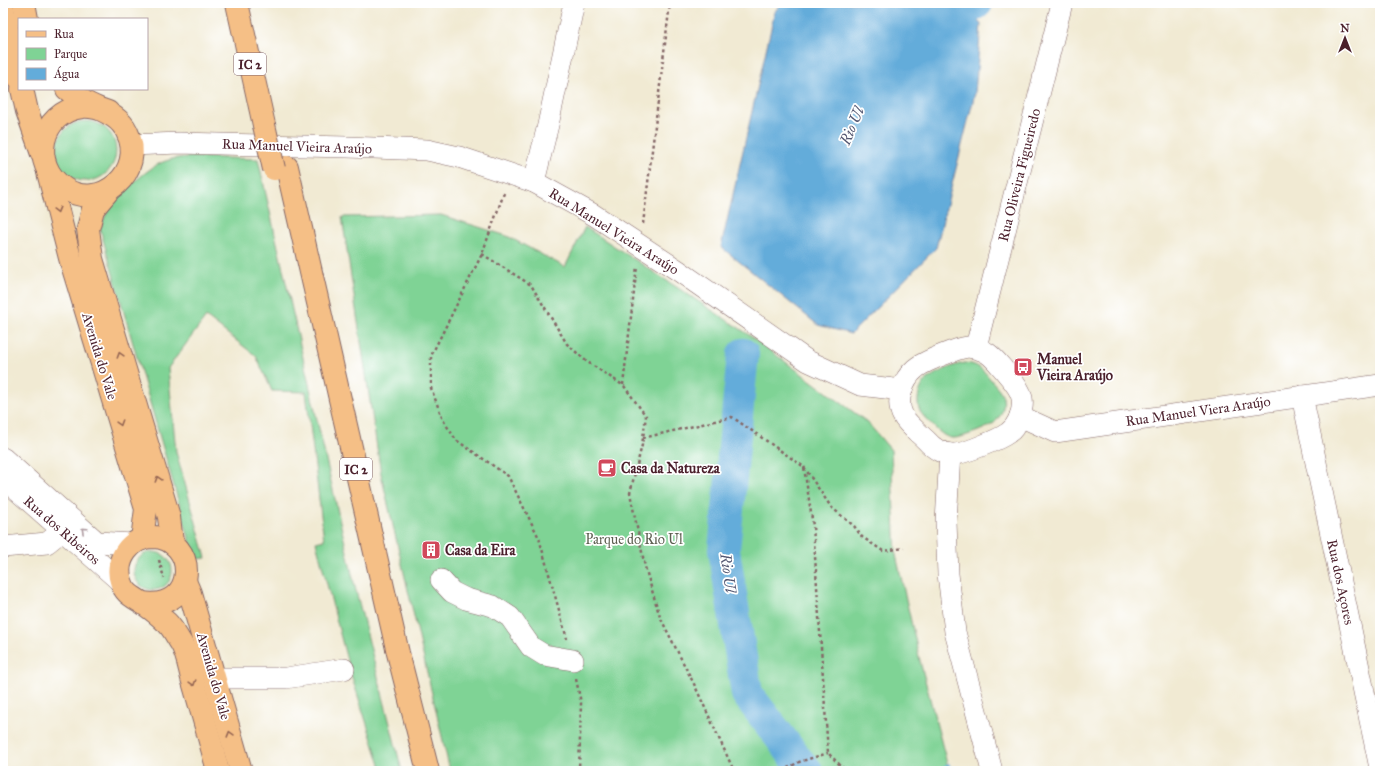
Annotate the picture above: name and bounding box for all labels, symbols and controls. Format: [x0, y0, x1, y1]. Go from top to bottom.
legend [18, 18, 148, 90]
north arrow [1325, 18, 1365, 58]
text: N [1340, 22, 1350, 35]
text: Rua [54, 27, 75, 41]
text: Parque [54, 47, 87, 62]
road number: IC 2 [234, 53, 266, 75]
text: Água [53, 66, 80, 82]
water label: Rio Ul [836, 102, 869, 149]
street label: Rua Oliveira Figueiredo [995, 107, 1044, 243]
street label: Rua Manuel Vieira Araújo [222, 135, 372, 158]
street label: Rua Manuel Vieira Araújo [546, 184, 682, 278]
one-way arrow [52, 206, 61, 213]
street label: Avenida do Vale [78, 310, 121, 402]
one-way arrow [116, 351, 125, 358]
place label: Manuel Vieira Araújo [1036, 351, 1113, 385]
bus stop icon: Manuel Vieira Araújo [1012, 356, 1034, 378]
street label: Rua Manuel Viera Araújo [1124, 393, 1272, 430]
one-way arrow [115, 419, 124, 426]
cafe icon: Casa da Natureza [596, 457, 618, 479]
road number: IC 2 [340, 458, 372, 480]
place label: Casa da Natureza [621, 460, 721, 477]
one-way arrow [154, 476, 163, 483]
street label: Rua dos Ribeiros [20, 492, 103, 568]
one-way arrow [81, 528, 89, 535]
park label: Parque do Rio Ul [585, 531, 683, 549]
street label: Rua dos Açores [1323, 538, 1358, 626]
building icon: Casa da Eira [420, 539, 442, 561]
place label: Casa da Eira [445, 542, 517, 559]
water label: Rio Ul [716, 551, 740, 596]
street label: Avenida do Vale [193, 630, 234, 722]
one-way arrow [188, 679, 197, 686]
one-way arrow [226, 730, 235, 737]

